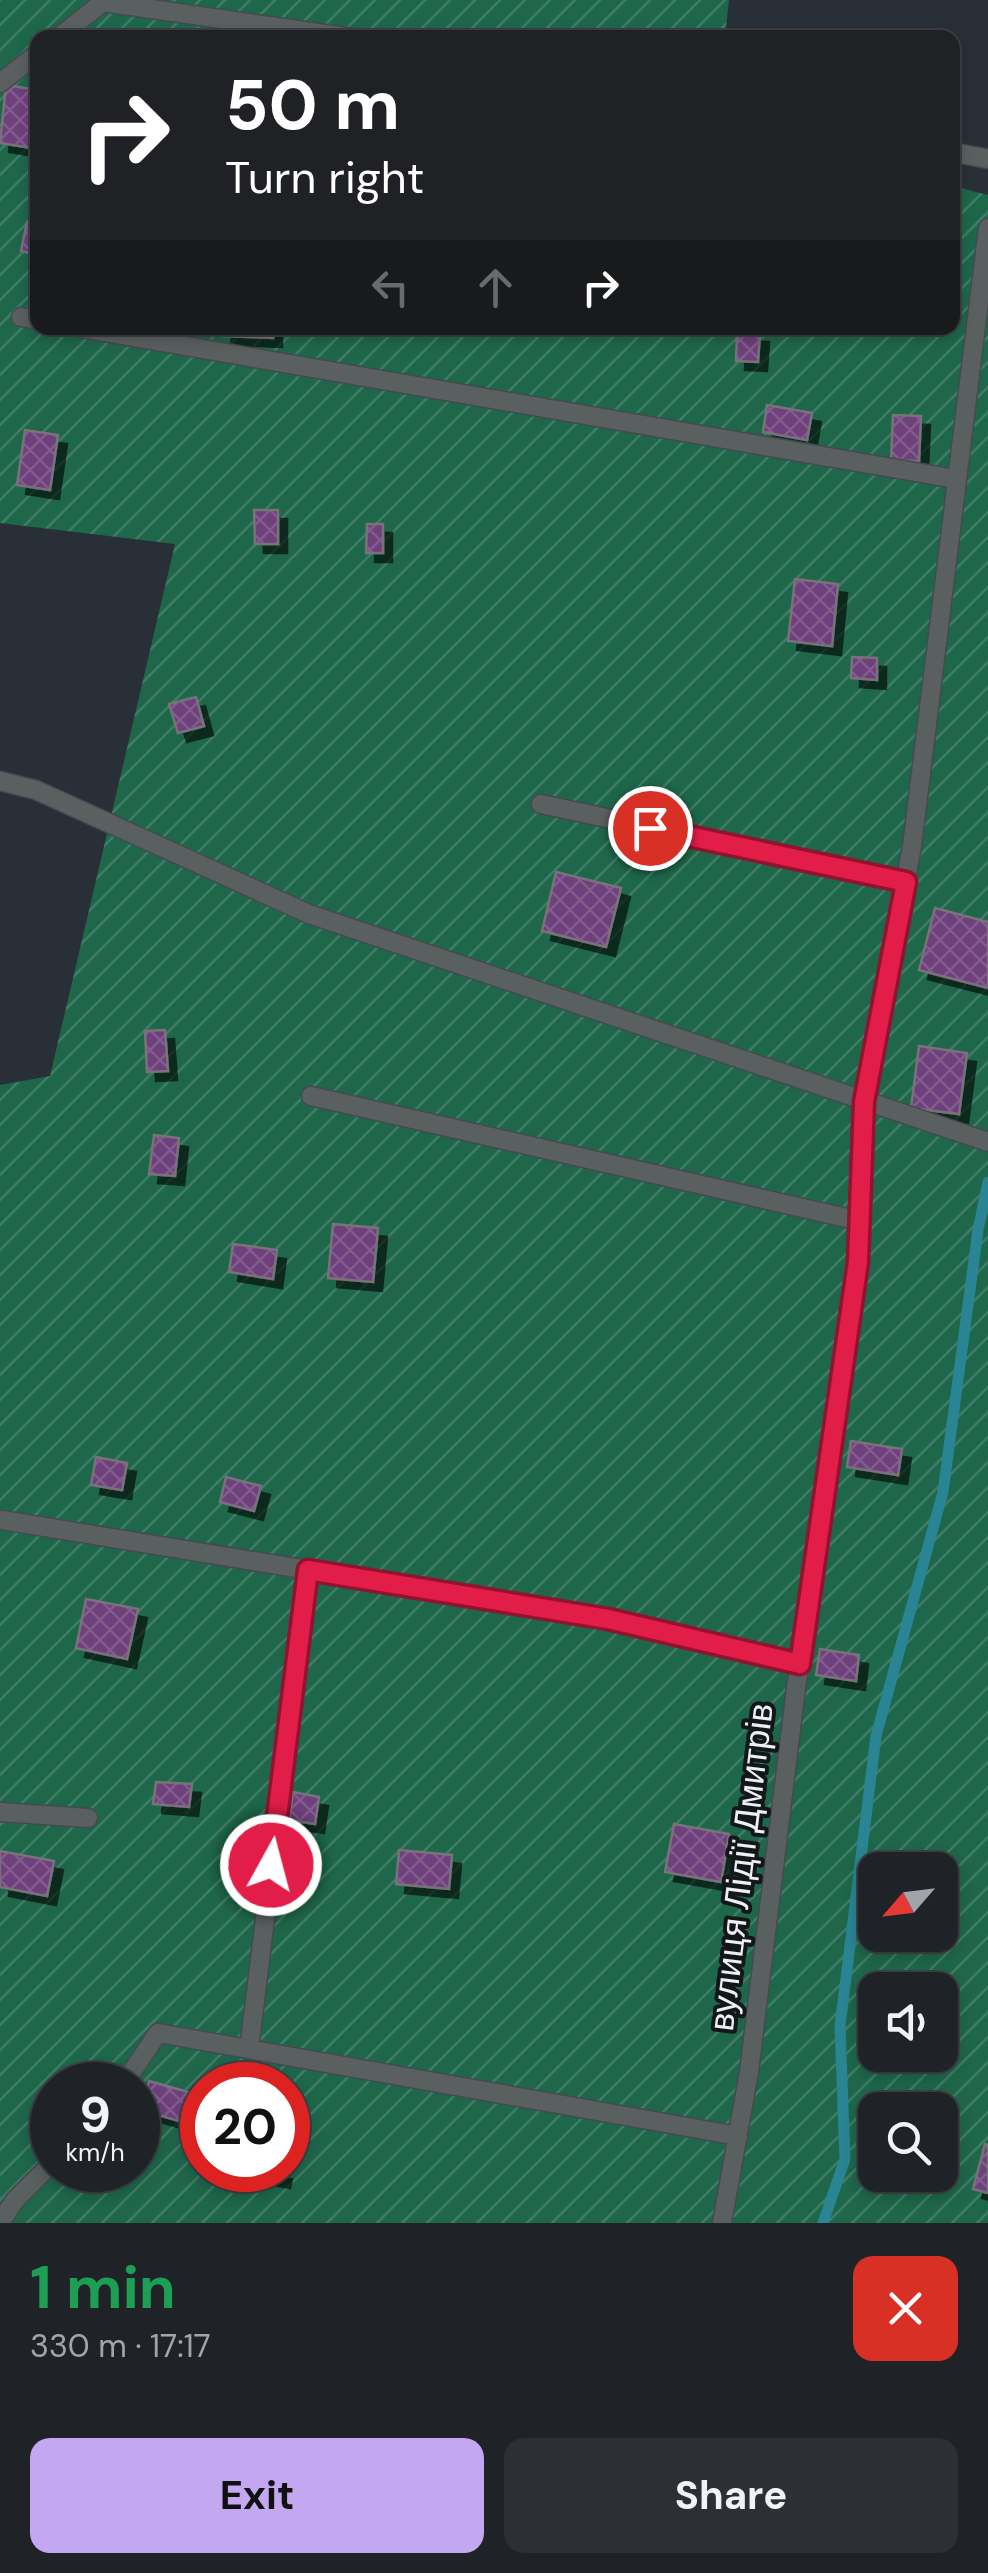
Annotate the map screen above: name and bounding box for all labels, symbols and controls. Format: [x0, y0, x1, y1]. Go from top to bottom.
text: 50 m [225, 60, 400, 151]
icon: right [60, 70, 190, 200]
text: Turn right [225, 148, 424, 207]
icon: left [363, 260, 418, 315]
icon: ahead [468, 260, 523, 315]
icon: right [573, 260, 628, 315]
pin [608, 786, 693, 871]
icon: arrive [623, 801, 678, 856]
street label: вулиця Лідії Дмитрів [698, 1700, 784, 2034]
position arrow [219, 1813, 323, 1917]
north arrow [858, 1852, 958, 1952]
map controls [858, 1852, 958, 2192]
button: sound [858, 1972, 958, 2072]
speed limit sign: 20 [180, 2062, 310, 2192]
text: 9 [79, 2082, 111, 2148]
button: search [858, 2092, 958, 2192]
text: km/h [65, 2136, 125, 2169]
text: 1 min [30, 2248, 176, 2327]
button: close [853, 2256, 958, 2361]
text: 330 m · 17:17 [30, 2325, 211, 2367]
button: Exit [30, 2438, 484, 2553]
button: Share [504, 2438, 958, 2553]

